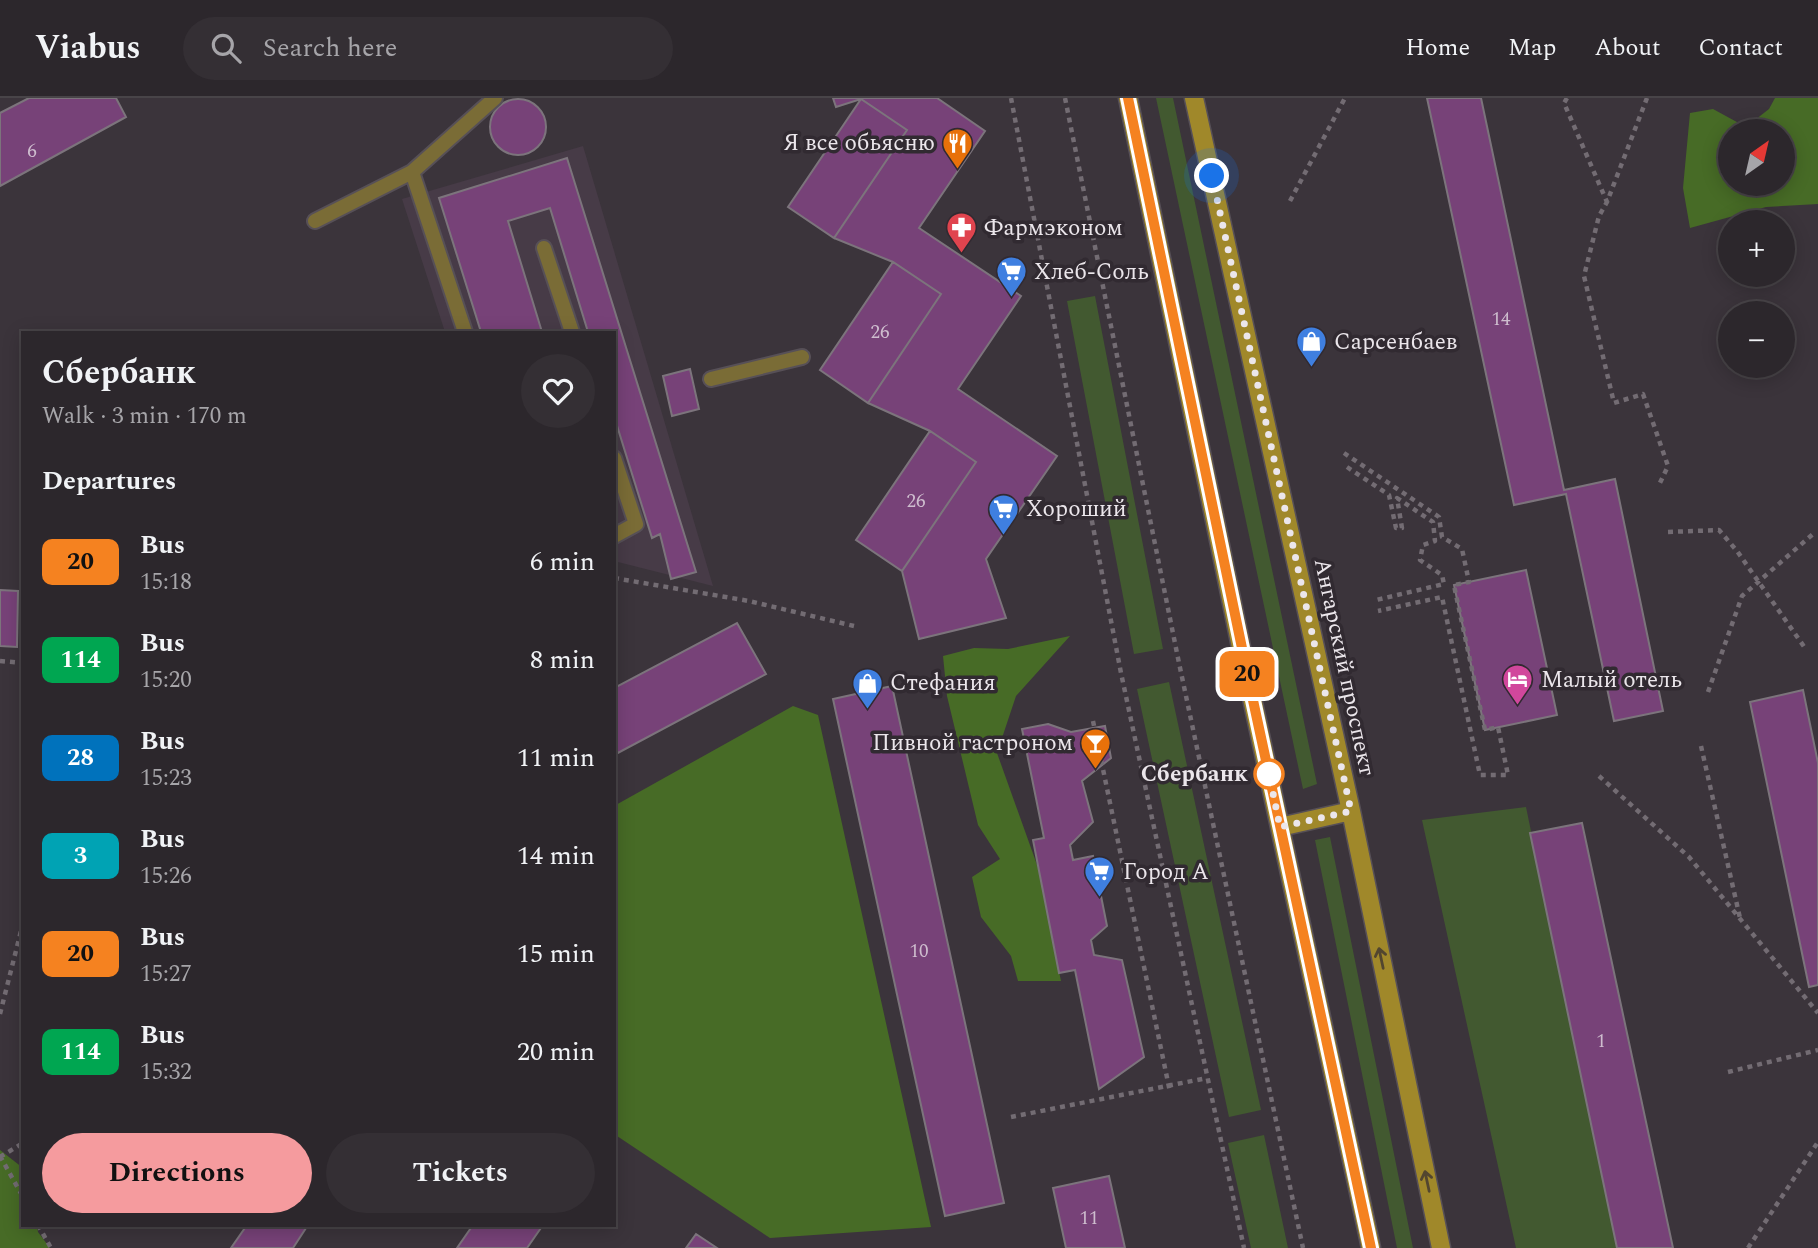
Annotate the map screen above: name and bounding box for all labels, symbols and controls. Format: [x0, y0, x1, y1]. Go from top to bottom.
search box [183, 17, 673, 80]
text: Viabus [35, 23, 141, 73]
text: Search here [263, 28, 397, 68]
icon: search [207, 29, 245, 67]
text: Home [1405, 30, 1470, 66]
text: Map [1508, 30, 1556, 66]
text: About [1594, 30, 1660, 66]
text: Contact [1698, 30, 1783, 66]
north arrow [1718, 119, 1796, 196]
map controls [1718, 119, 1795, 378]
place label: Я все обьясню [783, 126, 935, 161]
restaurant icon: Я все обьясню [941, 126, 975, 170]
house number: 6 [27, 137, 37, 166]
your location [1194, 158, 1229, 193]
button: + [1718, 210, 1795, 287]
pharmacy icon: Фармэконом [944, 211, 978, 255]
place label: Фармэконом [984, 211, 1123, 246]
supermarket icon: Хлеб-Соль [994, 255, 1028, 299]
place label: Хлеб-Соль [1034, 255, 1149, 290]
button: − [1718, 301, 1795, 378]
house number: 14 [1491, 305, 1511, 334]
house number: 26 [870, 318, 890, 347]
shop icon: Сарсенбаев [1294, 325, 1328, 369]
place label: Сарсенбаев [1334, 325, 1457, 360]
text: Сбербанк [42, 348, 196, 398]
button: heart [521, 354, 595, 428]
text: Walk · 3 min · 170 m [42, 399, 247, 434]
text: Departures [42, 461, 176, 501]
house number: 26 [906, 487, 926, 516]
supermarket icon: Хороший [986, 492, 1020, 536]
place label: Хороший [1026, 492, 1127, 527]
text: Bus [140, 525, 185, 565]
text: 6 min [530, 542, 595, 582]
text: 20 [67, 544, 94, 580]
street label: Ангарский проспект [1304, 555, 1384, 779]
text: 15:18 [140, 565, 192, 600]
text: Bus [140, 623, 185, 663]
text: 8 min [530, 640, 595, 680]
text: 114 [60, 642, 101, 678]
line badge: 20 [1216, 651, 1278, 697]
text: 20 [1234, 656, 1260, 692]
text: 15:20 [140, 663, 192, 698]
hotel icon: Малый отель [1501, 663, 1535, 707]
place label: Малый отель [1541, 663, 1682, 698]
shop icon: Стефания [850, 666, 884, 710]
place label: Стефания [890, 666, 996, 701]
text: Bus [140, 721, 185, 761]
place label: Пивной гастроном [872, 726, 1073, 761]
bar icon: Пивной гастроном [1079, 726, 1113, 770]
text: 11 min [517, 738, 595, 778]
text: 28 [67, 740, 94, 776]
place label: Сбербанк [1141, 757, 1248, 792]
marker: Сбербанк [1254, 759, 1284, 789]
text: 15:23 [140, 761, 192, 796]
text: Bus [140, 819, 185, 859]
text: 14 min [517, 836, 595, 876]
text: 3 [74, 838, 87, 874]
supermarket icon: Город А [1083, 855, 1117, 899]
place label: Город А [1123, 855, 1209, 890]
text: 15:26 [140, 859, 192, 894]
text: Bus [140, 917, 185, 957]
text: 15 min [517, 934, 595, 974]
text: 20 [67, 936, 94, 972]
house number: 10 [909, 937, 929, 966]
one-way arrow [1374, 947, 1388, 970]
text: 15:27 [140, 957, 192, 992]
text: Bus [140, 1015, 185, 1055]
house number: 1 [1596, 1027, 1606, 1056]
text: 20 min [517, 1032, 595, 1072]
text: 114 [60, 1034, 101, 1070]
text: 15:32 [140, 1055, 192, 1090]
button: Directions [42, 1133, 312, 1213]
button: Tickets [326, 1133, 595, 1213]
one-way arrow [1420, 1170, 1434, 1193]
house number: 11 [1079, 1204, 1099, 1233]

